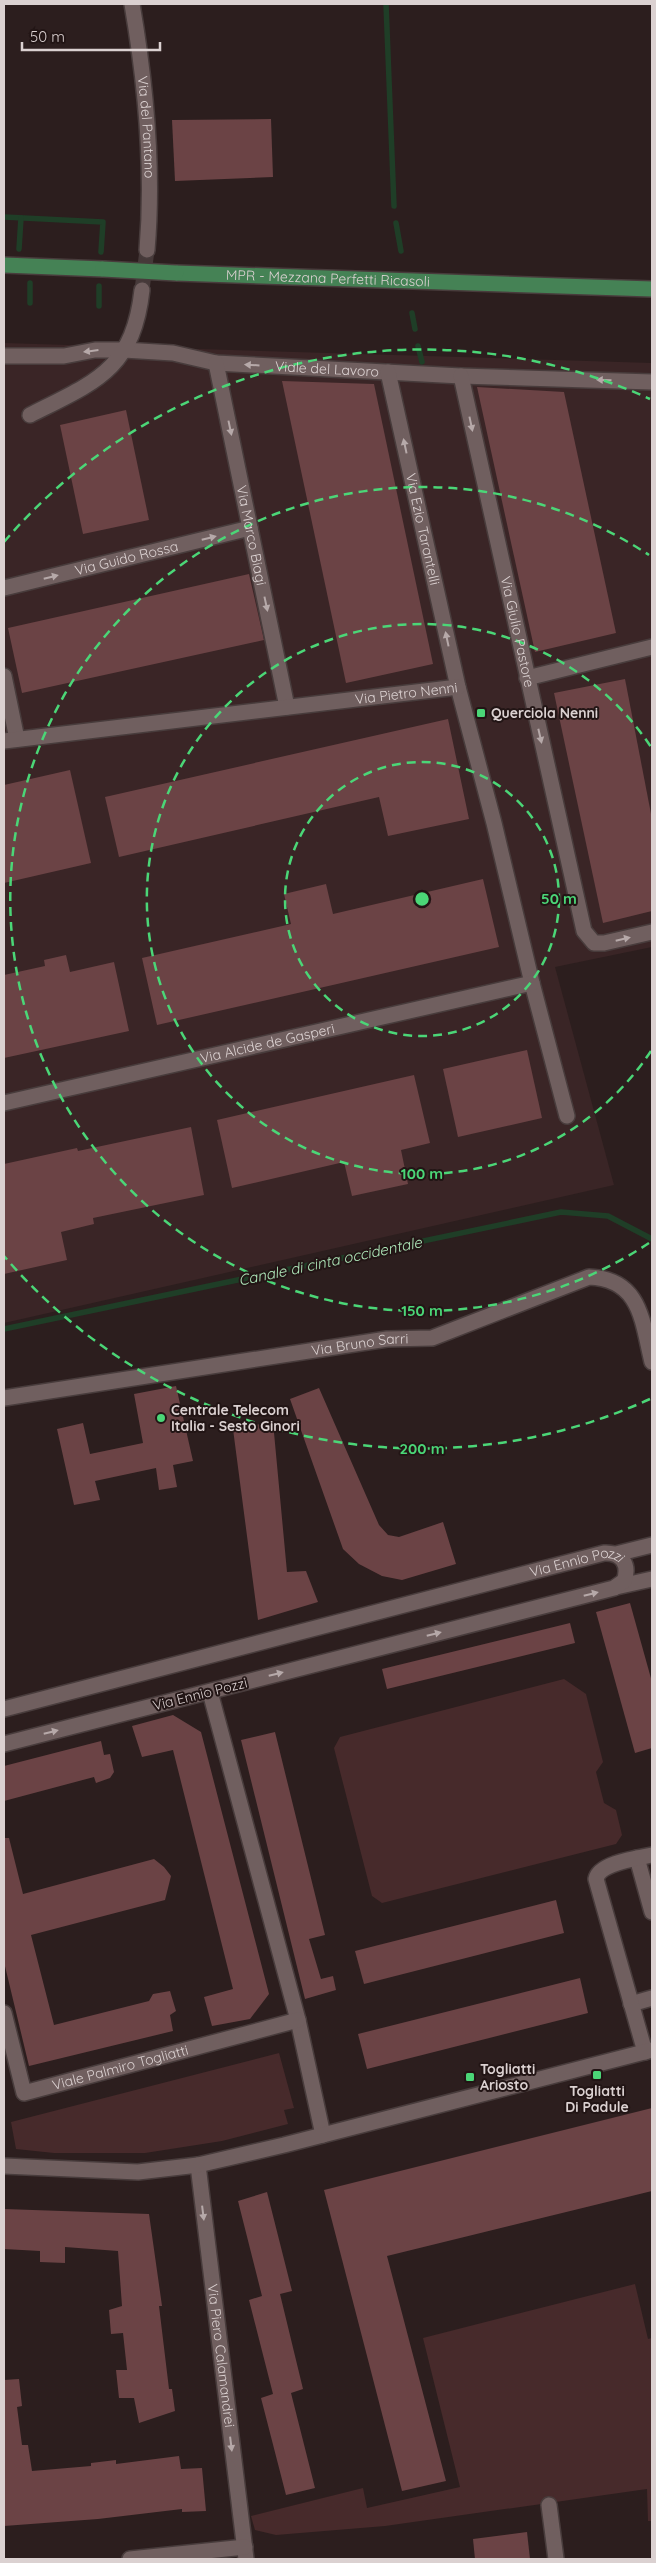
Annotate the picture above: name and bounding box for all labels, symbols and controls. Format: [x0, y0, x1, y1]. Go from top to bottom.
scale bar [22, 20, 160, 52]
text: 50 m [30, 27, 65, 46]
street label: Via del Pantano [134, 75, 159, 178]
street label: MPR - Mezzana Perfetti Ricasoli [226, 266, 430, 291]
one-way arrow [83, 348, 99, 356]
street label: Viale del Lavoro [274, 357, 380, 381]
one-way arrow [244, 361, 260, 369]
one-way arrow [595, 376, 611, 384]
one-way arrow [468, 416, 476, 432]
one-way arrow [226, 421, 234, 436]
one-way arrow [401, 439, 409, 454]
street label: Via Ezio Tarantelli [402, 472, 444, 587]
street label: Via Marco Biagi [232, 484, 271, 587]
one-way arrow [202, 534, 217, 542]
street label: Via Guido Rossa [73, 537, 180, 579]
one-way arrow [44, 572, 59, 580]
street label: Via Giulio Pastore [497, 575, 539, 689]
one-way arrow [262, 597, 270, 612]
one-way arrow [443, 631, 451, 647]
street label: Via Pietro Nenni [354, 678, 459, 708]
place label: Querciola Nenni [491, 704, 598, 722]
marker: Querciola Nenni [475, 707, 487, 719]
one-way arrow [536, 729, 544, 744]
text: 50 m [541, 889, 577, 908]
centre of rings [413, 890, 431, 908]
one-way arrow [616, 935, 631, 943]
street label: Via Alcide de Gasperi [198, 1019, 336, 1067]
text: 100 m [401, 1164, 443, 1183]
water label: Canale di cinta occidentale [237, 1232, 424, 1290]
text: 150 m [401, 1301, 443, 1320]
street label: Via Bruno Sarri [310, 1330, 408, 1360]
place label: Centrale Telecom Italia - Sesto Ginori [171, 1401, 300, 1435]
marker: Centrale Telecom Italia - Sesto Ginori [155, 1412, 167, 1424]
text: 200 m [400, 1439, 445, 1458]
street label: Via Ennio Pozzi [528, 1543, 629, 1581]
one-way arrow [584, 1590, 599, 1598]
one-way arrow [426, 1630, 441, 1638]
one-way arrow [269, 1670, 284, 1678]
street label: Via Ennio Pozzi [151, 1674, 249, 1714]
one-way arrow [43, 1728, 59, 1736]
street label: Viale Palmiro Togliatti [50, 2041, 190, 2094]
place label: Togliatti Ariosto [480, 2060, 535, 2094]
marker: Togliatti Di Padule [591, 2069, 603, 2081]
marker: Togliatti Ariosto [464, 2071, 476, 2083]
place label: Togliatti Di Padule [565, 2082, 629, 2116]
one-way arrow [199, 2205, 207, 2221]
street label: Via Piero Calamandrei [204, 2283, 239, 2428]
one-way arrow [227, 2436, 235, 2452]

